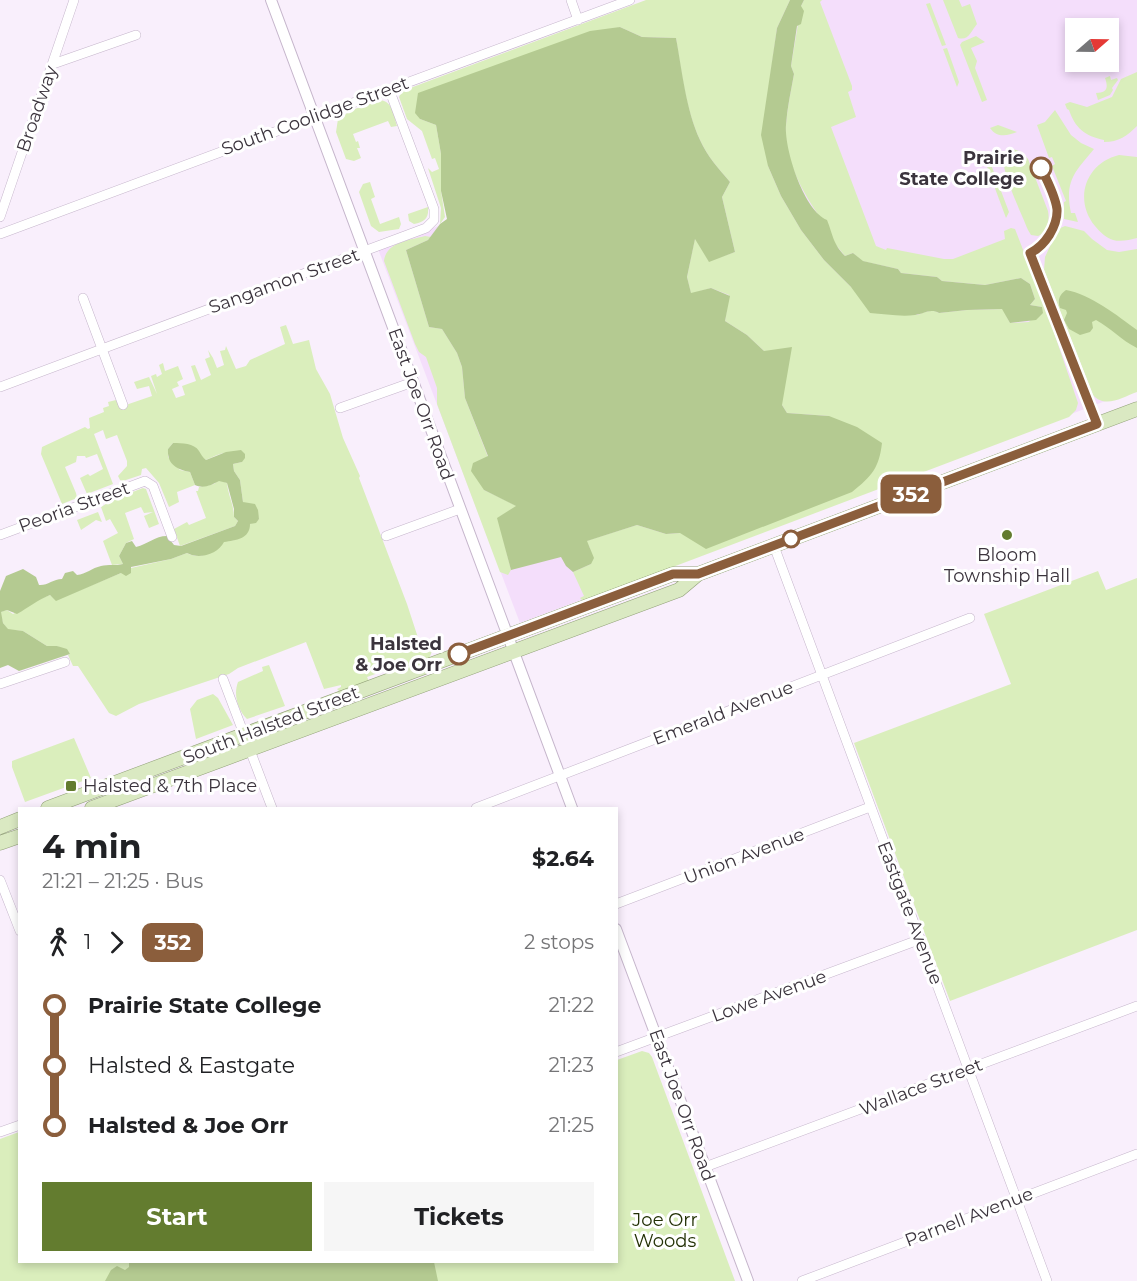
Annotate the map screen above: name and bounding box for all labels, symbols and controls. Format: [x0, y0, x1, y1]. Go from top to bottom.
north arrow [1065, 18, 1119, 72]
map controls [1065, 18, 1119, 72]
street label: Broadway [12, 63, 62, 155]
street label: South Coolidge Street [218, 72, 412, 160]
place label: Prairie State College [899, 147, 1024, 190]
marker: Prairie State College [1030, 157, 1052, 179]
street label: Sangamon Street [206, 244, 362, 318]
street label: East Joe Orr Road [383, 325, 459, 483]
line badge: 352 [876, 474, 946, 514]
street label: Peoria Street [15, 477, 133, 537]
text: 352 [892, 482, 930, 507]
marker: Bloom Township Hall [1000, 528, 1014, 542]
unlabelled marker [782, 530, 800, 548]
place label: Bloom Township Hall [944, 544, 1070, 587]
place label: Halsted & Joe Orr [355, 633, 442, 676]
marker: Halsted & Joe Orr [448, 643, 470, 665]
street label: Emerald Avenue [650, 676, 797, 750]
street label: South Halsted Street [180, 681, 362, 769]
place label: Halsted & 7th Place [83, 775, 257, 797]
marker: Halsted & 7th Place [64, 779, 78, 793]
street label: Union Avenue [681, 823, 808, 889]
text: 4 min [42, 826, 141, 866]
street label: Eastgate Avenue [873, 838, 947, 988]
text: $2.64 [532, 845, 594, 872]
text: 21:21 – 21:25 · Bus [42, 869, 203, 893]
icon: walk [42, 926, 75, 959]
icon: forward [100, 926, 133, 959]
text: 1 [84, 930, 91, 954]
text: 352 [154, 930, 191, 955]
text: 2 stops [524, 930, 594, 954]
street label: Lowe Avenue [709, 965, 830, 1027]
text: Prairie State College [88, 992, 321, 1019]
text: 21:22 [548, 993, 594, 1017]
street label: East Joe Orr Road [644, 1026, 720, 1184]
text: Halsted & Eastgate [88, 1052, 295, 1079]
text: 21:23 [549, 1053, 594, 1077]
street label: Wallace Street [856, 1053, 986, 1121]
text: Halsted & Joe Orr [88, 1112, 288, 1139]
text: 21:25 [549, 1113, 594, 1137]
button: Start [42, 1182, 312, 1251]
button: Tickets [324, 1182, 594, 1251]
street label: Parnell Avenue [902, 1182, 1036, 1252]
park label: Joe Orr Woods [631, 1209, 698, 1252]

